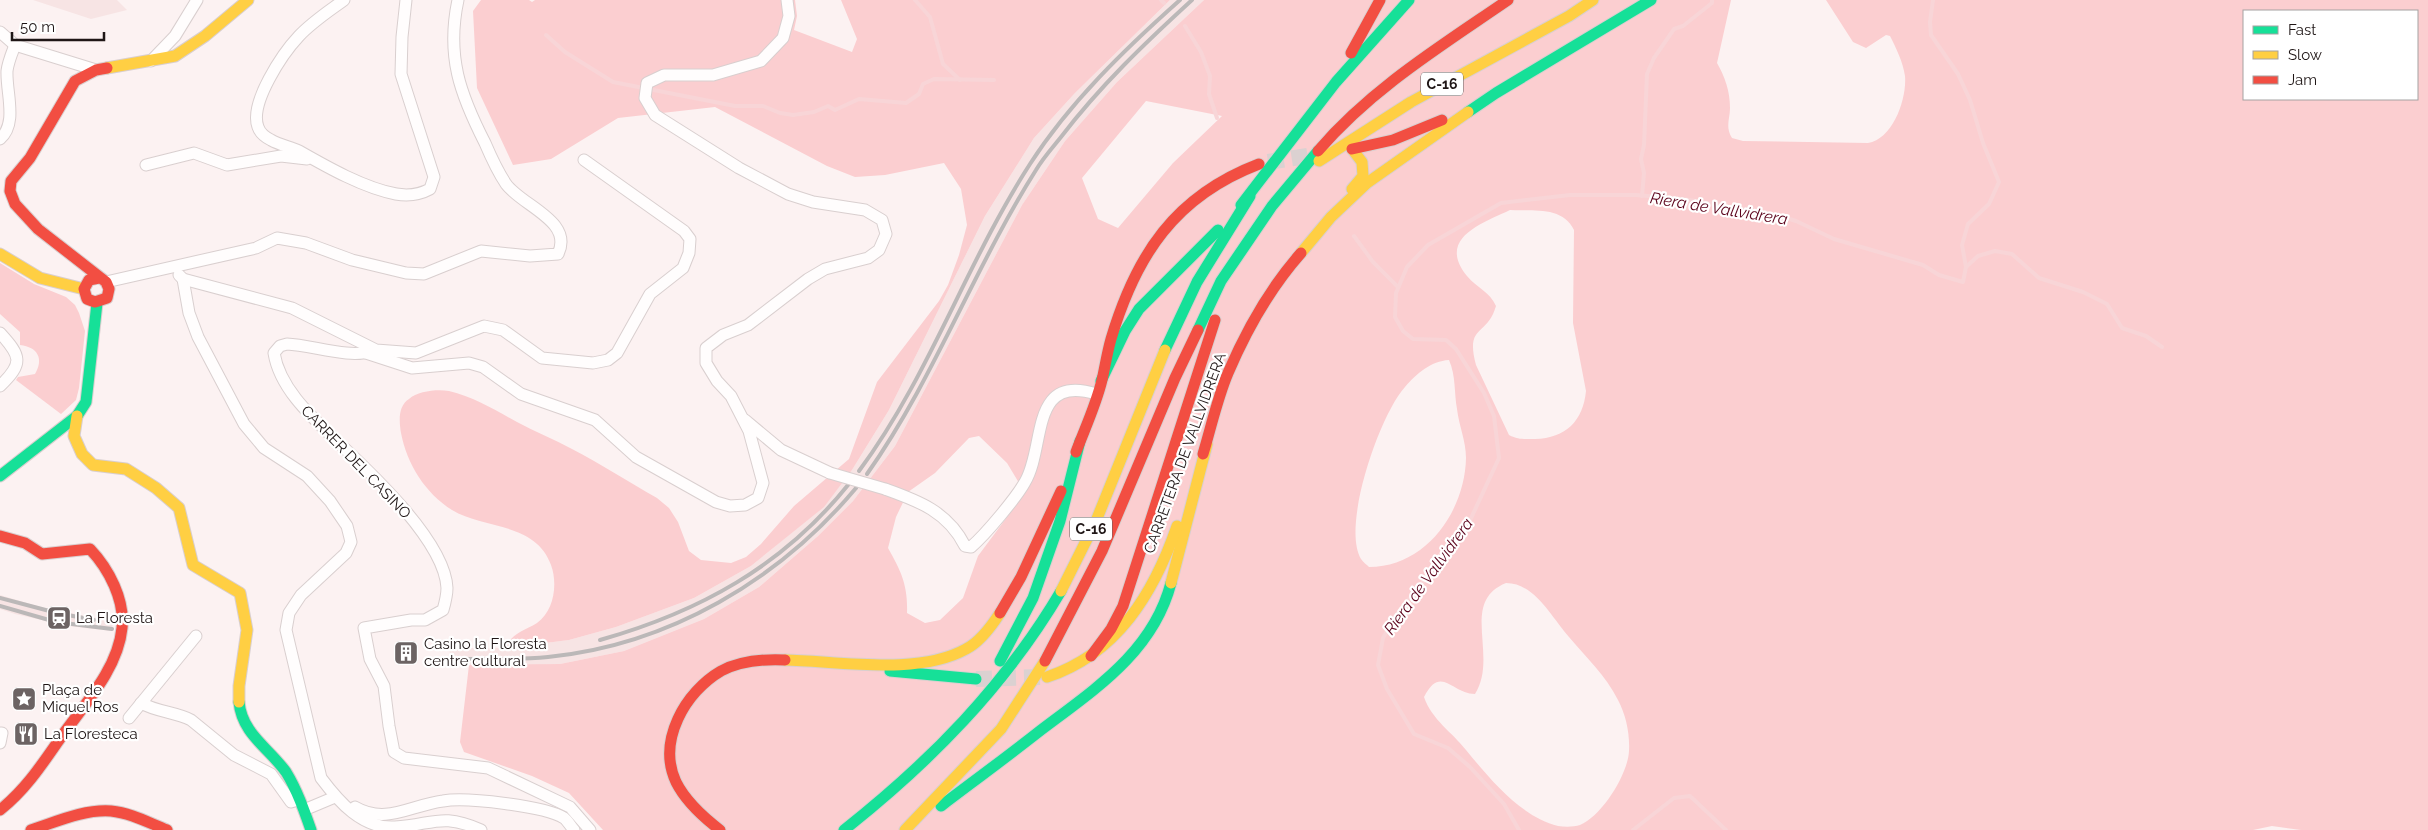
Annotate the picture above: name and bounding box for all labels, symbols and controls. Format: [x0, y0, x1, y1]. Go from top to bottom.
scale bar [12, 10, 105, 42]
legend [2243, 10, 2418, 100]
text: 50 m [20, 18, 55, 36]
text: Fast [2288, 21, 2316, 39]
text: Slow [2288, 46, 2322, 64]
text: Jam [2288, 71, 2317, 89]
road number: C-16 [1421, 72, 1463, 96]
water label: Riera de Vallvidrera [1649, 188, 1789, 229]
street label: CARRETERA DE VALLVIDRERA [1140, 350, 1230, 556]
street label: CARRER DEL CASINO [297, 402, 415, 522]
water label: Riera de Vallvidrera [1380, 514, 1477, 638]
road number: C-16 [1070, 518, 1112, 540]
station icon: La Floresta [46, 605, 72, 631]
place label: La Floresta [76, 609, 153, 627]
place label: Casino la Floresta centre cultural [424, 635, 547, 670]
building icon: Casino la Floresta centre cultural [393, 640, 419, 666]
place label: Plaça de Miquel Ros [42, 681, 119, 716]
place icon: Plaça de Miquel Ros [11, 686, 37, 712]
restaurant icon: La Floresteca [13, 721, 39, 747]
place label: La Floresteca [44, 725, 138, 743]

